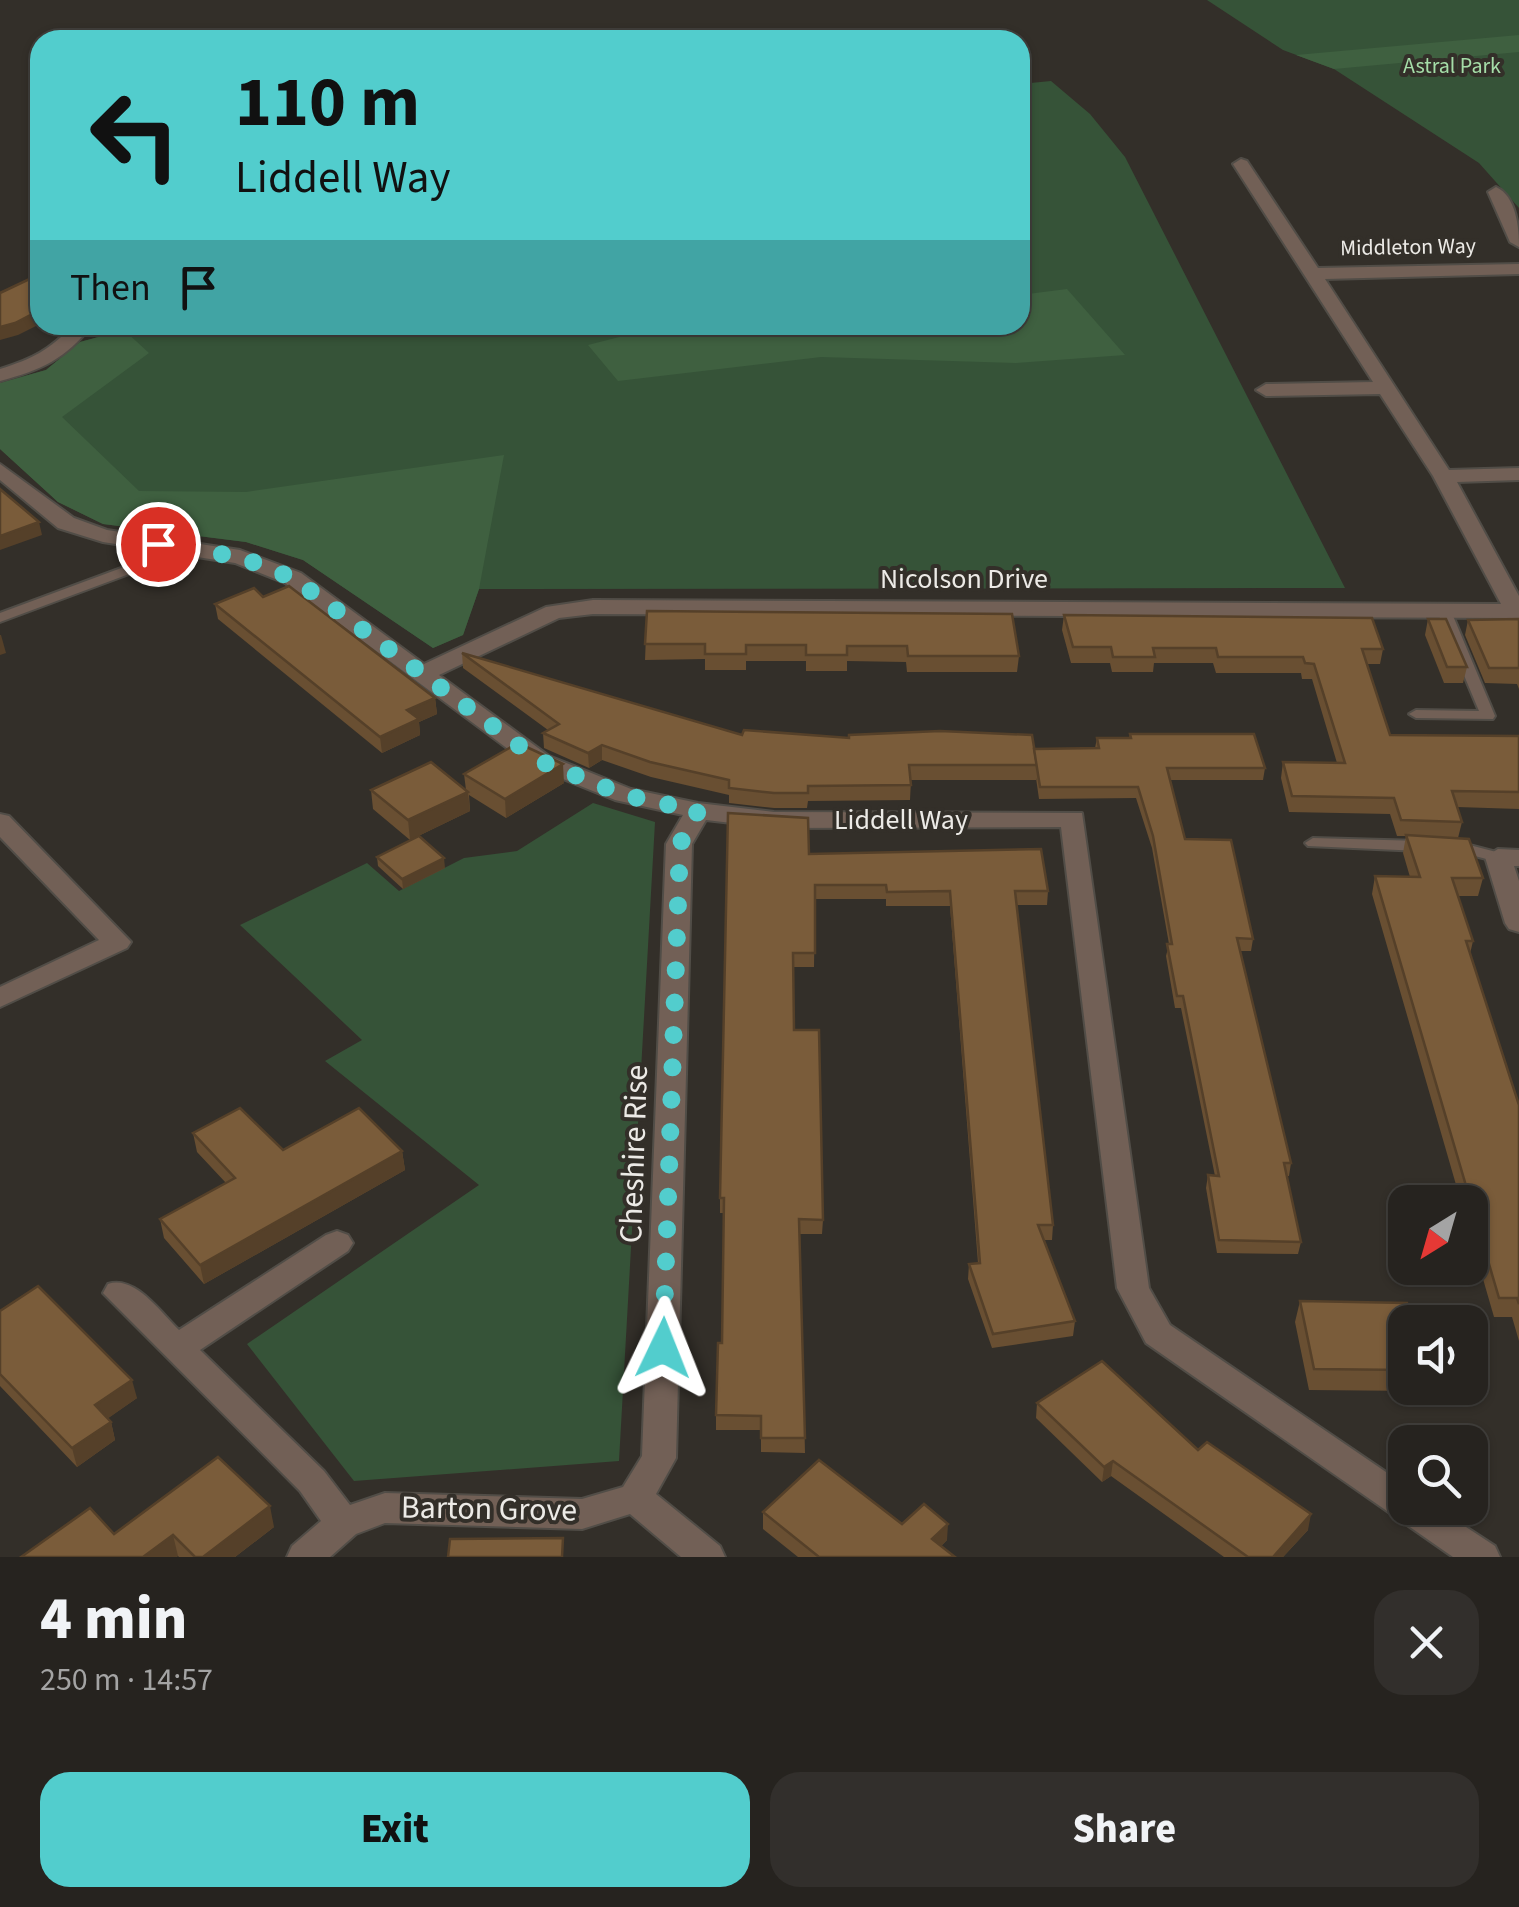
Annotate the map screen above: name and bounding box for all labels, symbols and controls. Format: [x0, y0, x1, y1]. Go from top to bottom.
park label: Astral Park [1403, 50, 1501, 82]
text: 110 m [235, 53, 420, 153]
icon: left [70, 70, 200, 200]
text: Liddell Way [235, 146, 451, 210]
street label: Middleton Way [1340, 230, 1477, 264]
icon: arrive [171, 260, 226, 315]
text: Then [70, 261, 151, 315]
pin [116, 502, 201, 587]
icon: arrive [131, 517, 186, 572]
street label: Nicolson Drive [880, 559, 1048, 599]
street label: Liddell Way [834, 800, 968, 840]
street label: Cheshire Rise [608, 1064, 660, 1244]
north arrow [1388, 1185, 1488, 1285]
map controls [1388, 1185, 1488, 1525]
position arrow [611, 1296, 715, 1400]
button: sound [1388, 1305, 1488, 1405]
button: search [1388, 1425, 1488, 1525]
street label: Barton Grove [401, 1484, 577, 1534]
text: 4 min [40, 1577, 187, 1662]
button: close [1374, 1590, 1479, 1695]
text: 250 m · 14:57 [40, 1657, 213, 1703]
button: Exit [40, 1772, 750, 1887]
button: Share [770, 1772, 1479, 1887]

